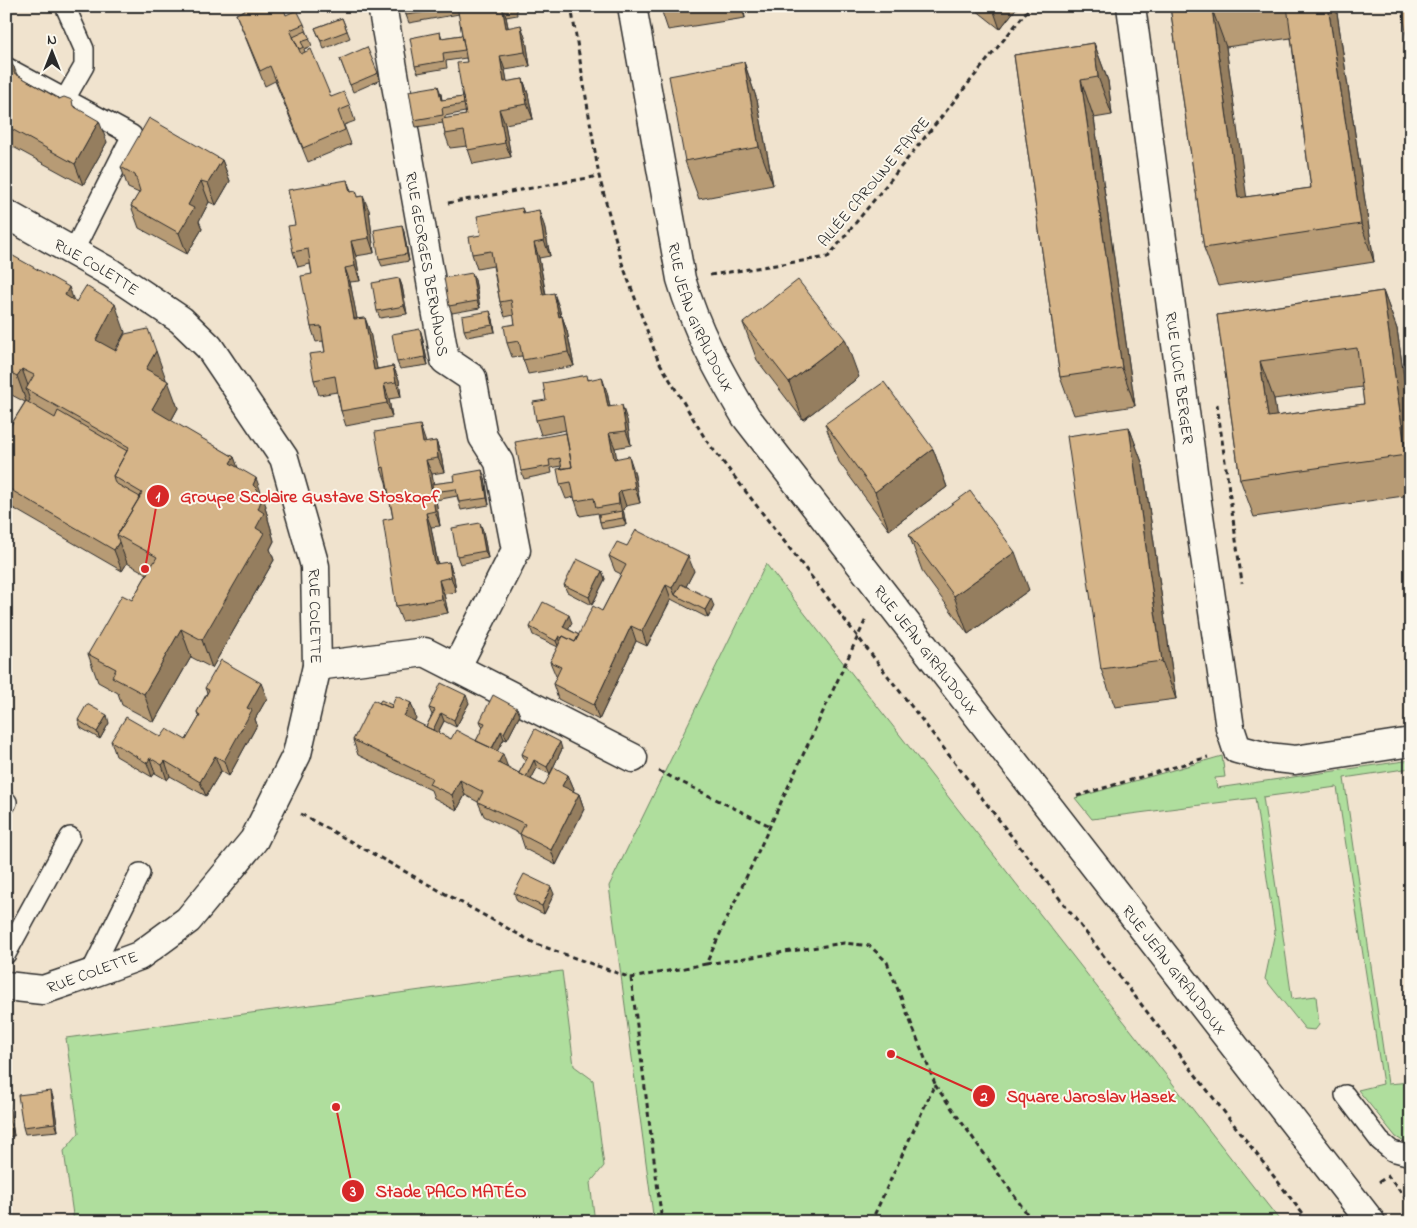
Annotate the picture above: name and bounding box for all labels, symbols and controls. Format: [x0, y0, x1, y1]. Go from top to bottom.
north arrow [28, 28, 78, 78]
text: N [47, 30, 57, 51]
street label: ALLÉE CAROLINE FAVRE [813, 112, 936, 253]
street label: RUE GEORGES BERNANOS [398, 170, 454, 358]
street label: RUE COLETTE [49, 233, 143, 303]
street label: RUE JEAN GIRAUDOUX [661, 241, 739, 397]
street label: RUE LUCIE BERGER [1158, 310, 1199, 446]
callout: Groupe Scolaire Gustave Stoskopf [146, 480, 450, 513]
text: Groupe Scolaire Gustave Stoskopf [180, 485, 440, 511]
text: 1 [156, 486, 161, 508]
street label: RUE COLETTE [301, 568, 327, 664]
street label: RUE JEAN GIRAUDOUX [867, 581, 983, 721]
street label: RUE JEAN GIRAUDOUX [1115, 901, 1232, 1041]
street label: RUE COLETTE [44, 945, 141, 1000]
callout: Square Jaroslav Hasek [971, 1079, 1186, 1112]
text: Square Jaroslav Hasek [1006, 1085, 1177, 1111]
text: 2 [979, 1086, 988, 1108]
callout: Stade PACO MATÉO [340, 1174, 537, 1207]
text: Stade PACO MATÉO [375, 1180, 527, 1206]
text: 3 [349, 1181, 356, 1203]

